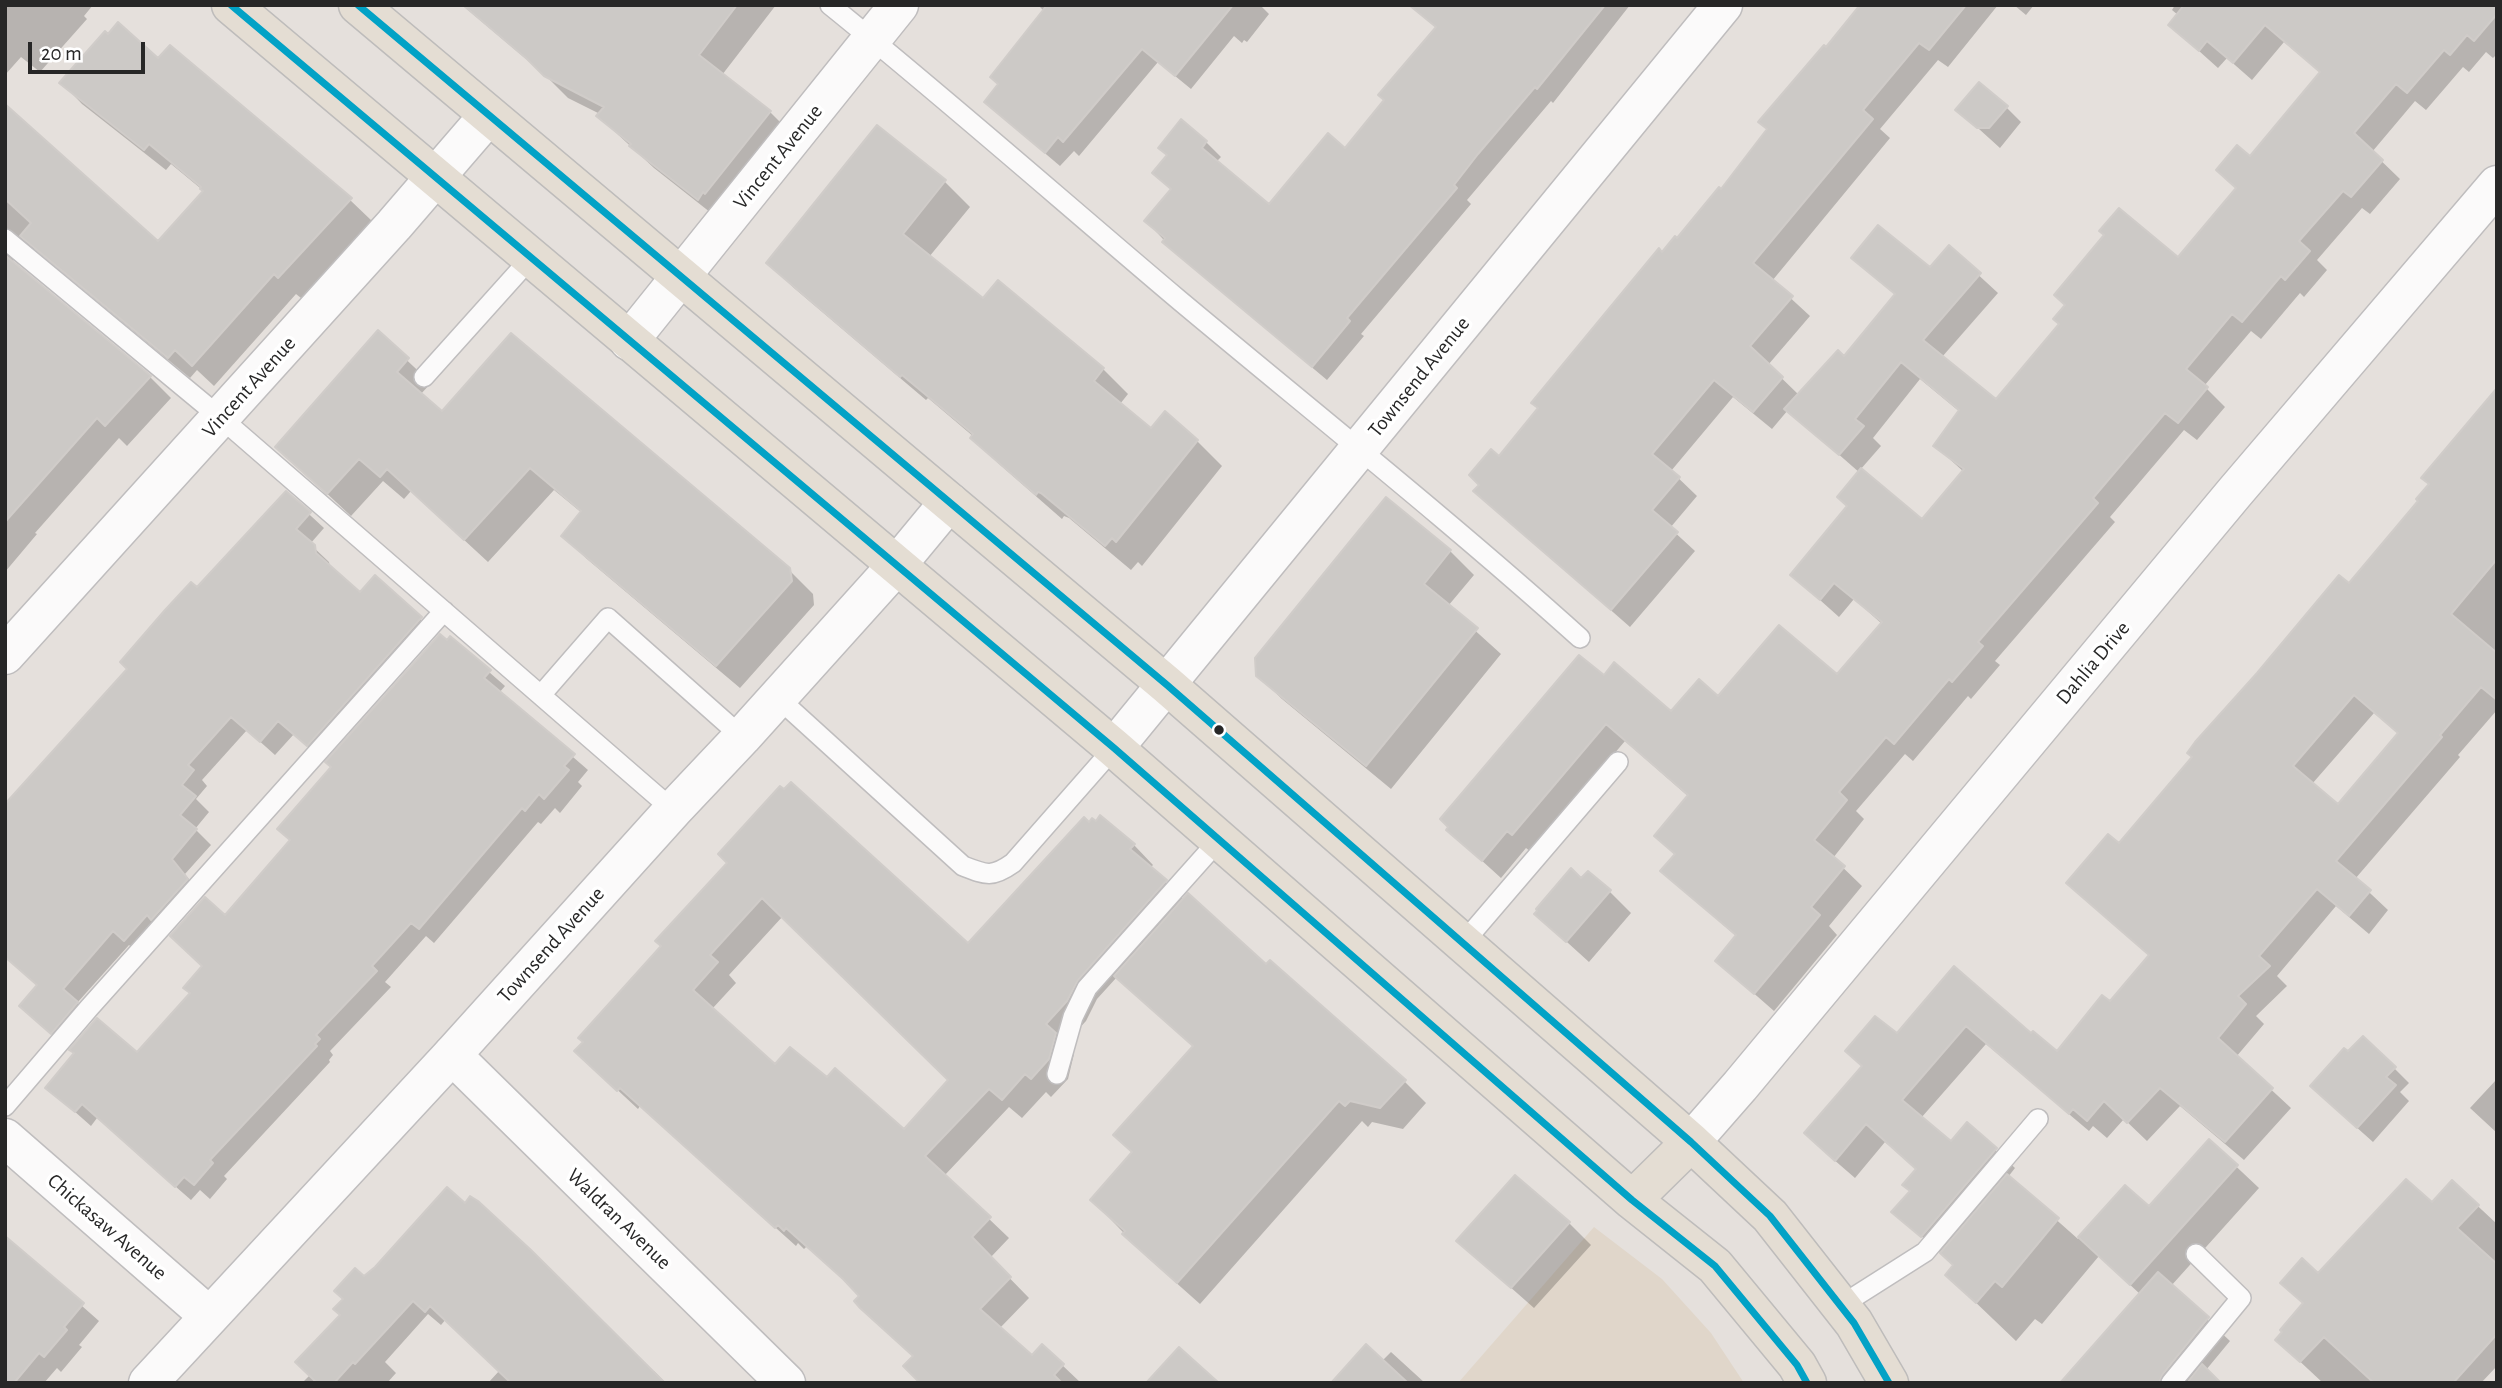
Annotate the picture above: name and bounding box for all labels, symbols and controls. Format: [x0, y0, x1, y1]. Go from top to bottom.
scale bar [32, 28, 149, 72]
text: 20 m [41, 43, 82, 64]
street label: Vincent Avenue [728, 99, 828, 215]
street label: Townsend Avenue [1363, 312, 1475, 442]
street label: Vincent Avenue [197, 331, 301, 443]
street label: Dahlia Drive [2051, 616, 2135, 710]
unlabelled marker [1212, 723, 1226, 737]
street label: Townsend Avenue [492, 882, 610, 1008]
street label: Waldran Avenue [562, 1163, 676, 1275]
street label: Chickasaw Avenue [42, 1168, 172, 1286]

